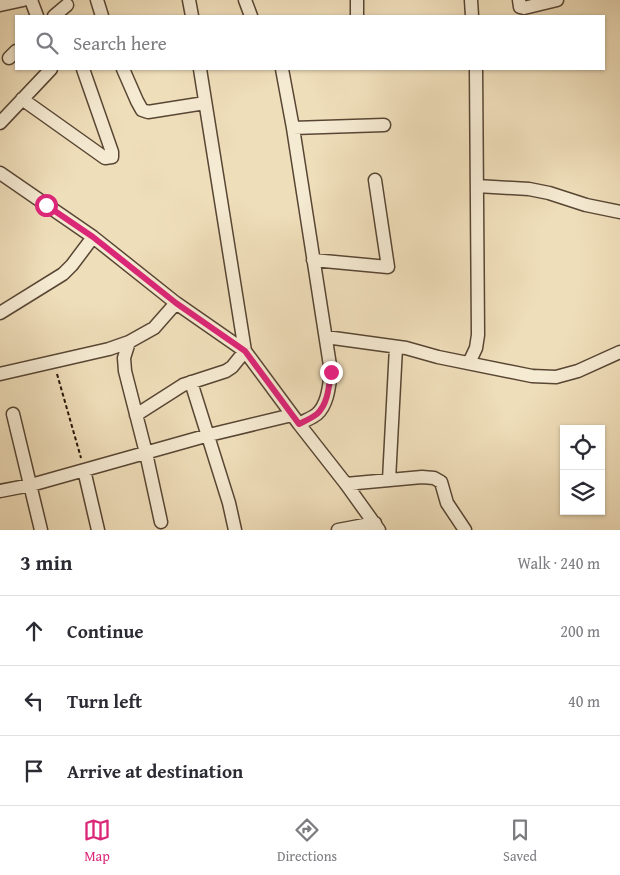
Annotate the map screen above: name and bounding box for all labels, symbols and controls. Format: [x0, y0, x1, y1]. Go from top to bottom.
search box [15, 15, 605, 70]
icon: search [33, 29, 61, 57]
text: Search here [73, 29, 167, 57]
route start [35, 194, 58, 217]
route end [320, 361, 343, 384]
map controls [560, 425, 605, 515]
button: locate [560, 425, 605, 470]
button: layers [560, 470, 605, 515]
text: 3 min [20, 547, 72, 578]
text: Walk · 240 m [517, 551, 600, 575]
icon: ahead [20, 617, 48, 645]
text: Continue [67, 617, 144, 645]
text: 200 m [560, 619, 600, 643]
icon: left [20, 687, 48, 715]
text: Turn left [67, 687, 142, 715]
text: 40 m [568, 689, 600, 713]
icon: arrive [20, 757, 48, 785]
text: Arrive at destination [67, 757, 243, 785]
tab: Map [83, 816, 111, 866]
tab: Directions [277, 816, 337, 866]
tab: Saved [503, 816, 537, 866]

